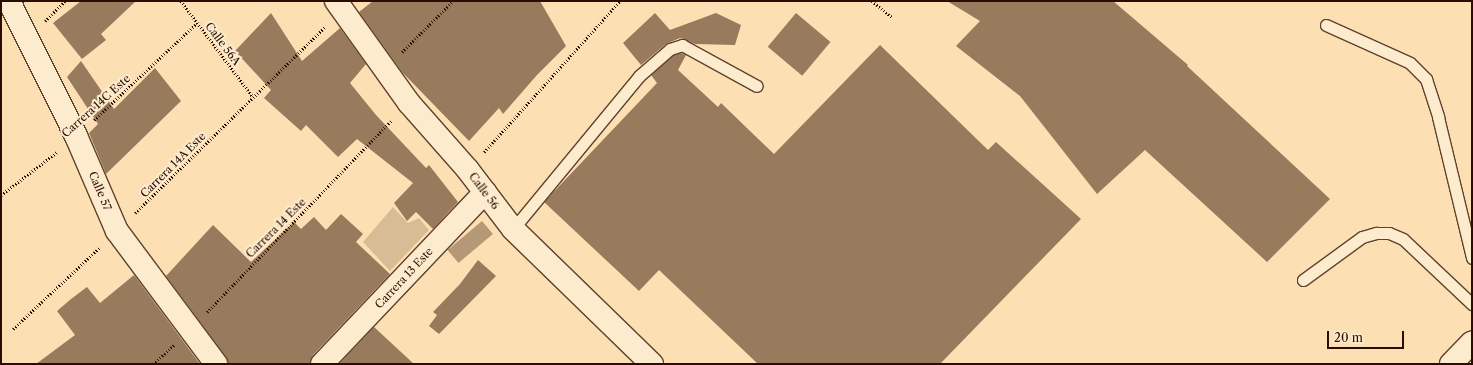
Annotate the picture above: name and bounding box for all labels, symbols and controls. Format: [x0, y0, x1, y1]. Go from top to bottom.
street label: Calle 56A [203, 20, 243, 68]
street label: Carrera 14C Este [59, 72, 133, 140]
street label: Carrera 14A Este [137, 129, 209, 201]
street label: Calle 57 [86, 169, 114, 213]
street label: Calle 56 [466, 170, 502, 212]
street label: Carrera 14 Este [243, 195, 309, 261]
street label: Carrera 13 Este [372, 245, 436, 311]
scale bar [1329, 323, 1406, 349]
text: 20 m [1334, 330, 1363, 345]

